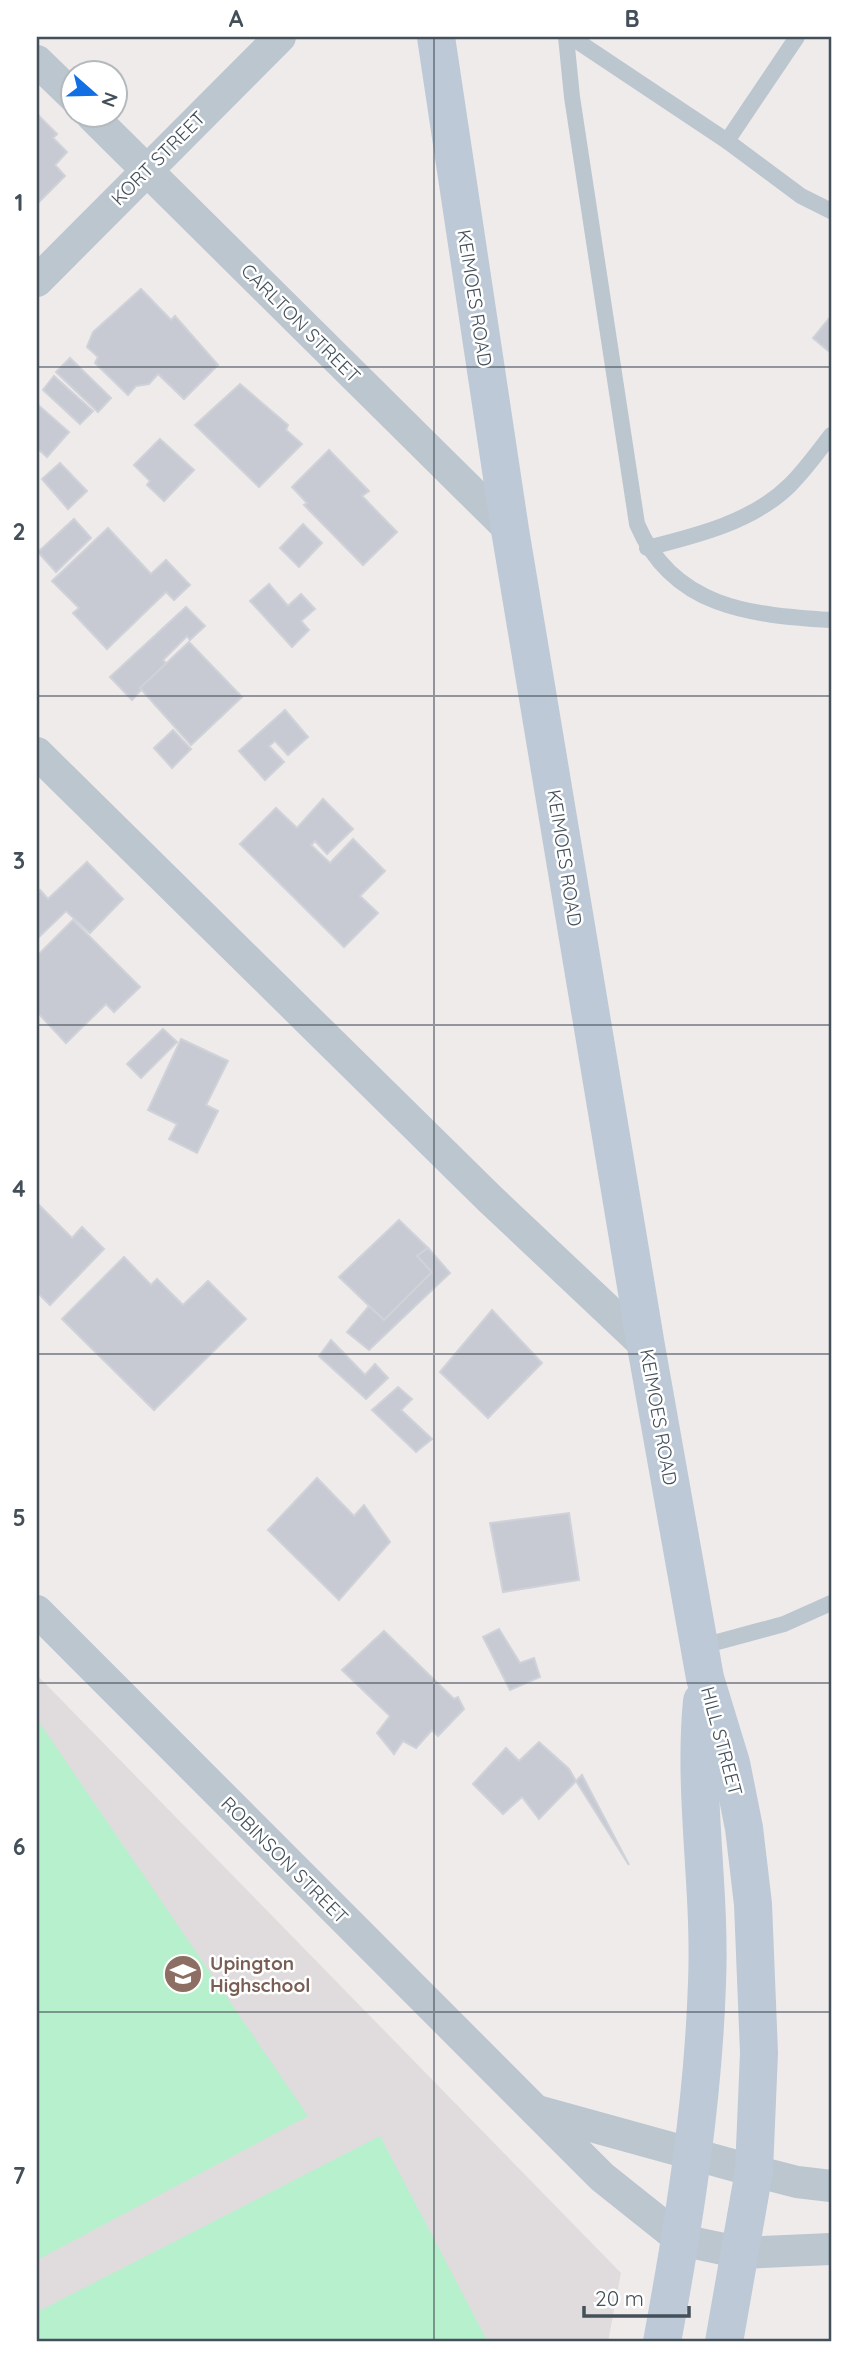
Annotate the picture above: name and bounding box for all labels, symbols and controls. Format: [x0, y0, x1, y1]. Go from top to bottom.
text: A [229, 4, 244, 33]
text: B [624, 4, 640, 33]
north arrow [60, 60, 130, 130]
text: N [96, 89, 124, 110]
street label: KORT STREET [106, 106, 210, 210]
text: 1 [15, 188, 23, 217]
street label: KEIMOES ROAD [452, 228, 498, 368]
street label: CARLTON STREET [236, 258, 366, 388]
text: 2 [12, 517, 26, 546]
street label: KEIMOES ROAD [542, 788, 588, 928]
text: 3 [13, 846, 25, 875]
text: 4 [12, 1174, 26, 1203]
street label: KEIMOES ROAD [635, 1347, 683, 1487]
text: 5 [12, 1503, 26, 1532]
street label: HILL STREET [696, 1684, 748, 1798]
street label: ROBINSON STREET [216, 1791, 354, 1929]
text: 6 [13, 1832, 25, 1861]
place label: Upington Highschool [210, 1951, 310, 1997]
school or university icon: Upington Highschool [162, 1953, 204, 1995]
text: 7 [13, 2161, 26, 2190]
scale bar [584, 2274, 690, 2318]
text: 20 m [595, 2285, 644, 2311]

